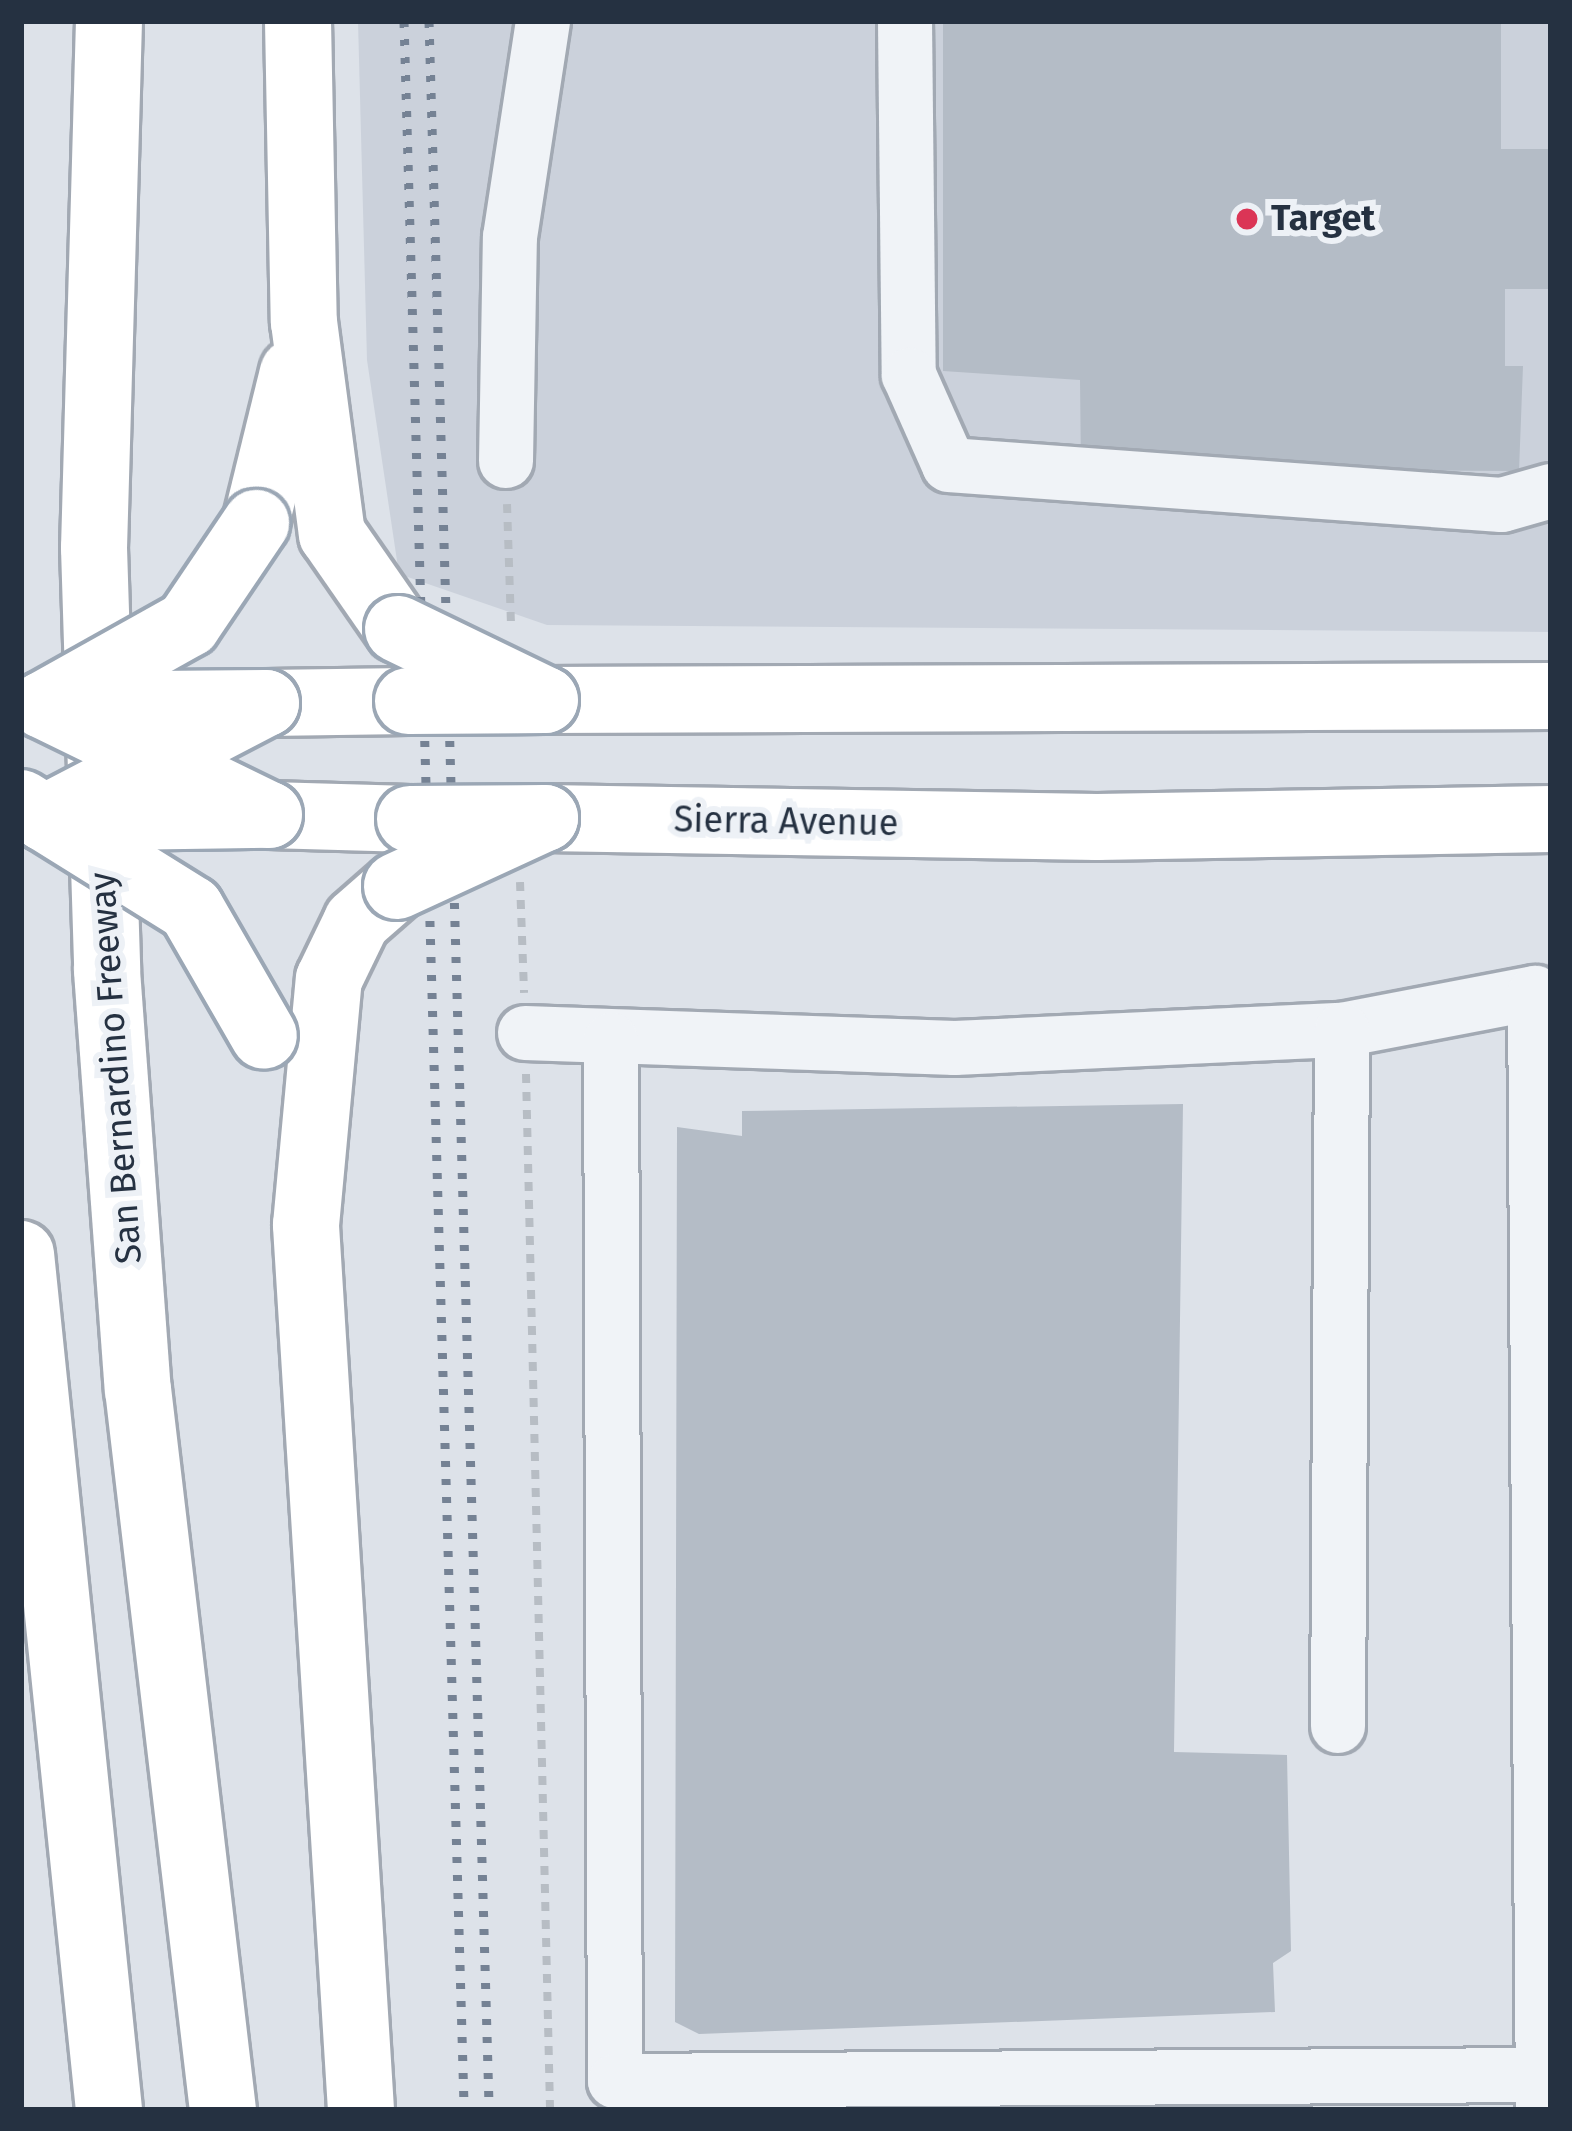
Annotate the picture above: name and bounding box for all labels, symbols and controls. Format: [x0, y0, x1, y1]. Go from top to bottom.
place label: Target [1271, 197, 1375, 241]
marker: Target [1234, 206, 1260, 232]
street label: Sierra Avenue [673, 798, 899, 846]
street label: San Bernardino Freeway [81, 871, 151, 1265]

